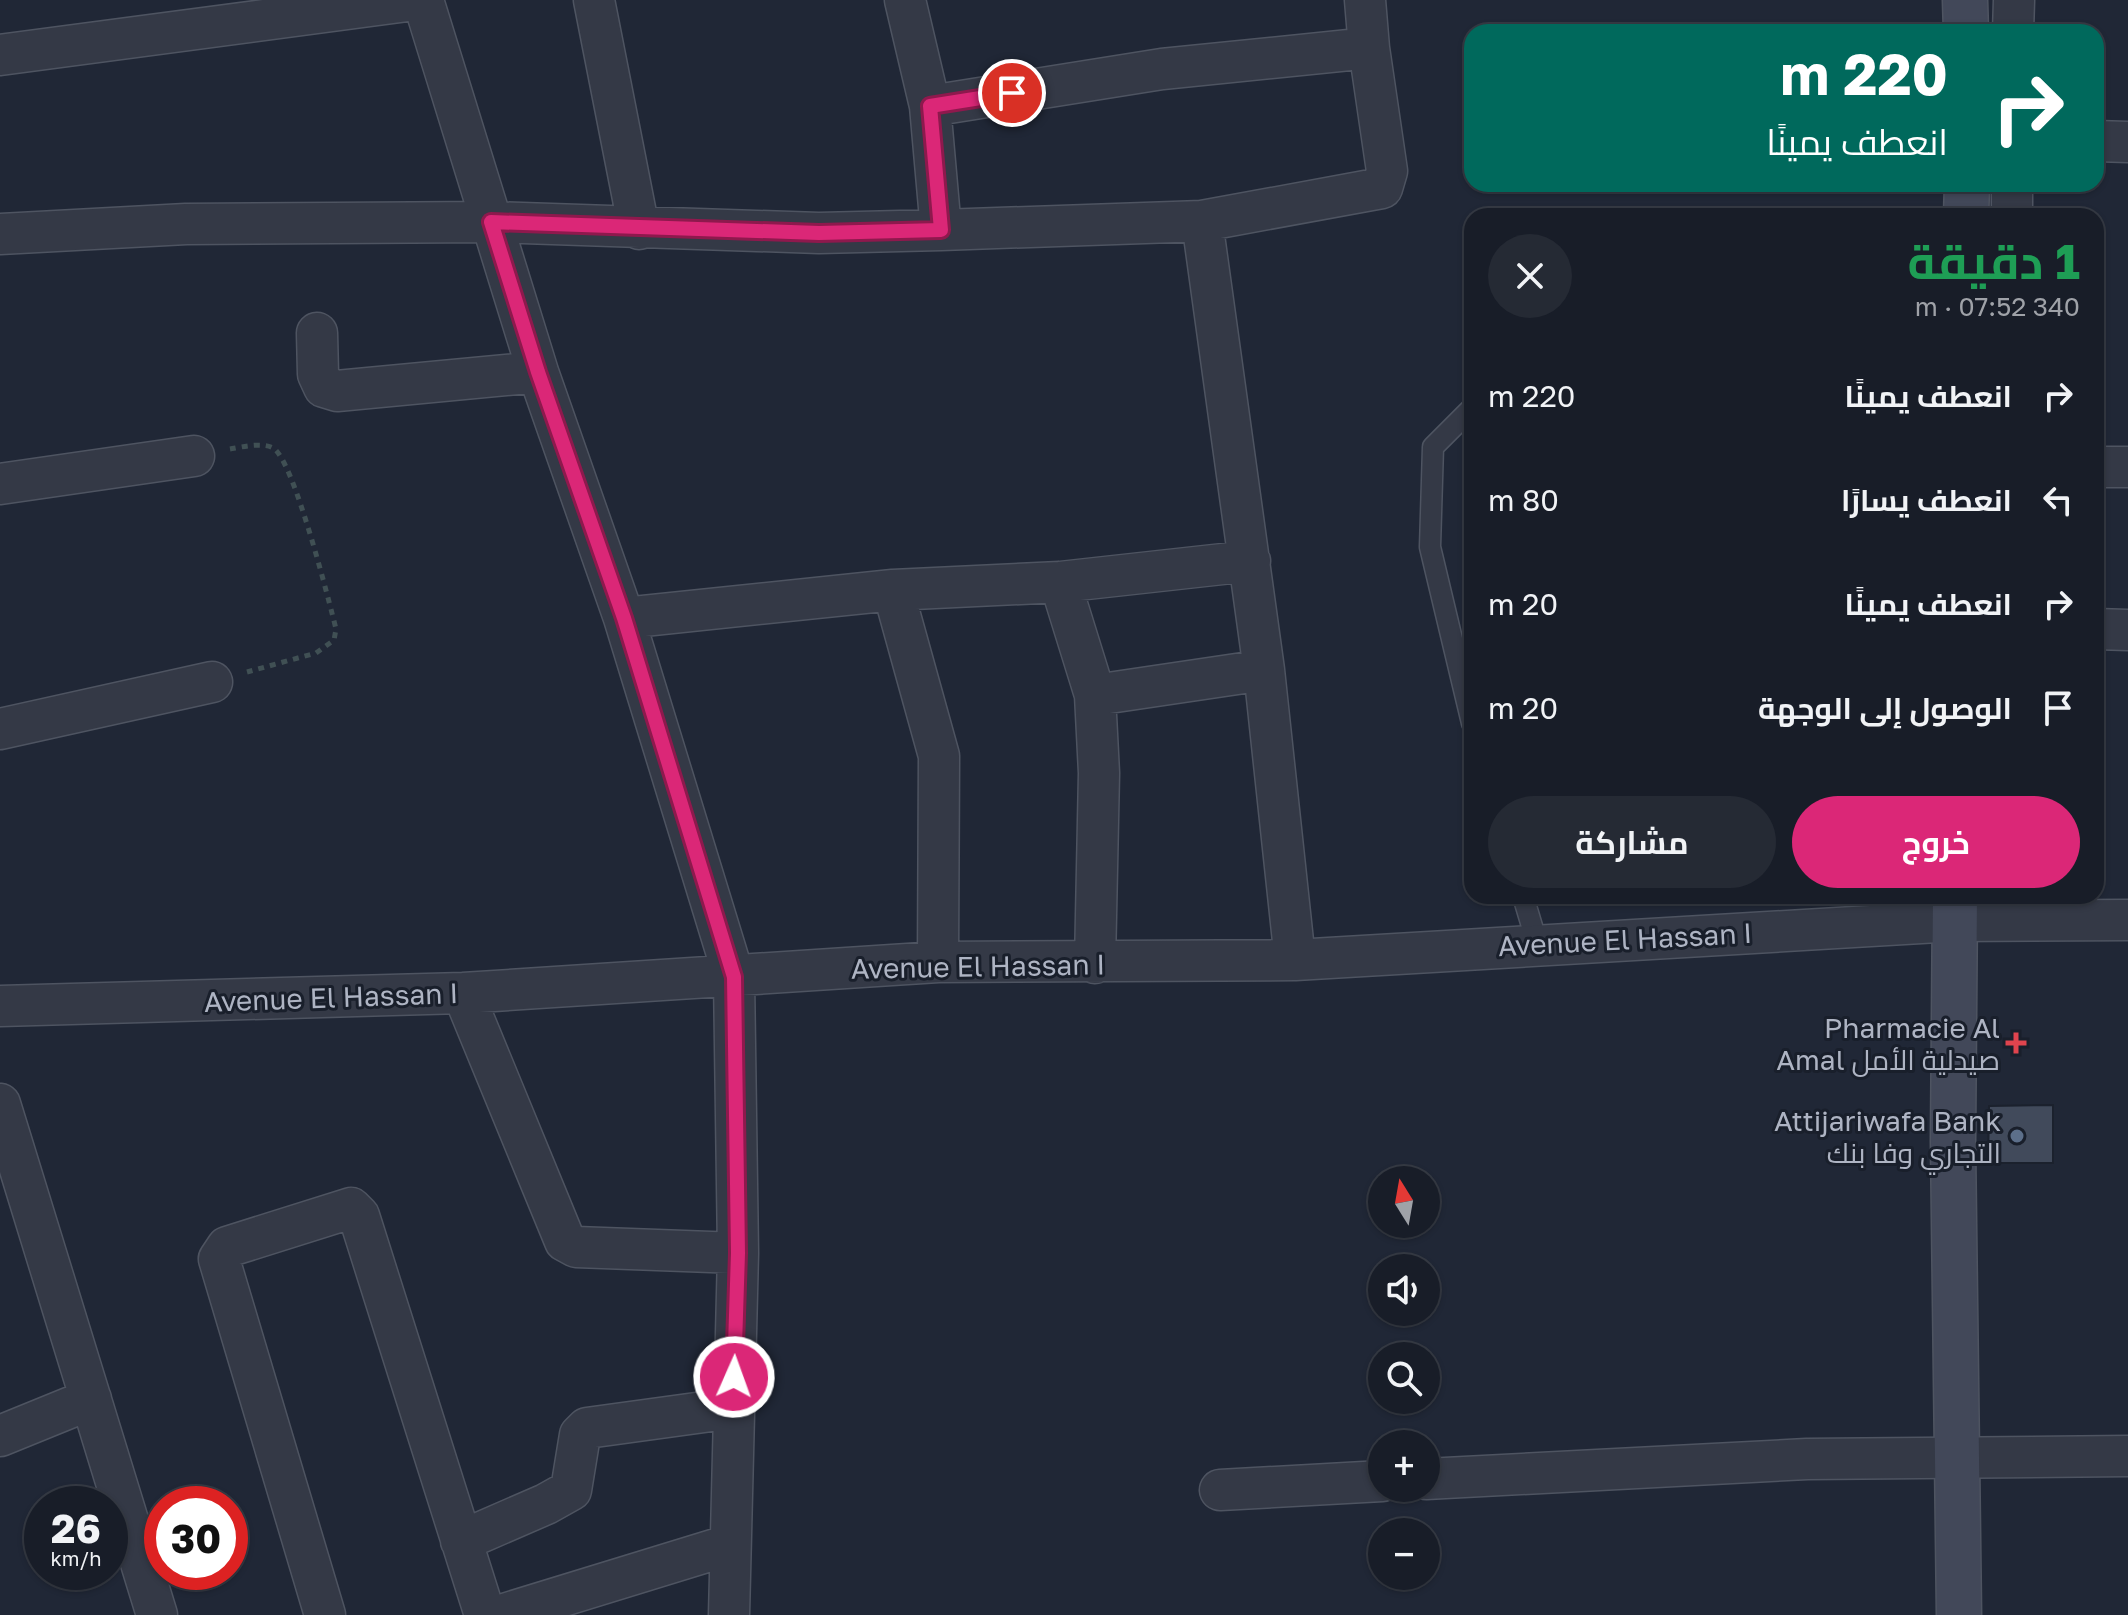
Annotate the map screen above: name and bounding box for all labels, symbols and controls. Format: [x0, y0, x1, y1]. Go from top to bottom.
text: 220 m [1780, 40, 1948, 107]
icon: right [1976, 56, 2080, 160]
pin [978, 59, 1046, 127]
icon: arrive [990, 71, 1034, 115]
text: انعطف يمينًا [1766, 120, 1948, 163]
text: 1 دقيقة [1908, 232, 2080, 290]
button: close [1488, 234, 1572, 318]
text: 340 m · 07:52 [1915, 291, 2080, 322]
icon: right [2036, 374, 2080, 418]
text: 220 m [1488, 378, 1575, 414]
text: انعطف يمينًا [1845, 378, 2012, 414]
icon: left [2036, 478, 2080, 522]
text: 80 m [1488, 482, 1559, 518]
text: انعطف يسارًا [1841, 482, 2012, 518]
icon: right [2036, 582, 2080, 626]
text: 20 m [1488, 586, 1558, 622]
text: انعطف يمينًا [1845, 586, 2012, 622]
icon: arrive [2036, 686, 2080, 730]
text: 20 m [1488, 690, 1558, 726]
text: الوصول إلى الوجهة [1758, 690, 2012, 726]
button: مشاركة [1488, 796, 1776, 888]
button: خروج [1792, 796, 2080, 888]
street label: Avenue El Hassan I [1497, 916, 1753, 962]
street label: Avenue El Hassan I [850, 947, 1106, 985]
street label: Avenue El Hassan I [203, 976, 459, 1018]
place label: Pharmacie Al Amal صيدلية الأمل [1776, 1011, 2000, 1077]
marker: Pharmacie Al Amal صيدلية الأمل [2007, 1034, 2025, 1052]
place label: Attijariwafa Bank التجاري وفا بنك [1774, 1104, 2001, 1175]
marker: Attijariwafa Bank التجاري وفا بنك [2008, 1127, 2026, 1145]
north arrow [1368, 1166, 1440, 1238]
map controls [1368, 1166, 1440, 1590]
button: sound [1368, 1254, 1440, 1326]
position arrow [692, 1335, 776, 1419]
button: search [1368, 1342, 1440, 1414]
button: + [1368, 1430, 1440, 1502]
speed limit sign: 30 [144, 1486, 248, 1590]
text: 26 [51, 1504, 101, 1552]
button: − [1368, 1518, 1440, 1590]
text: km/h [51, 1546, 101, 1570]

